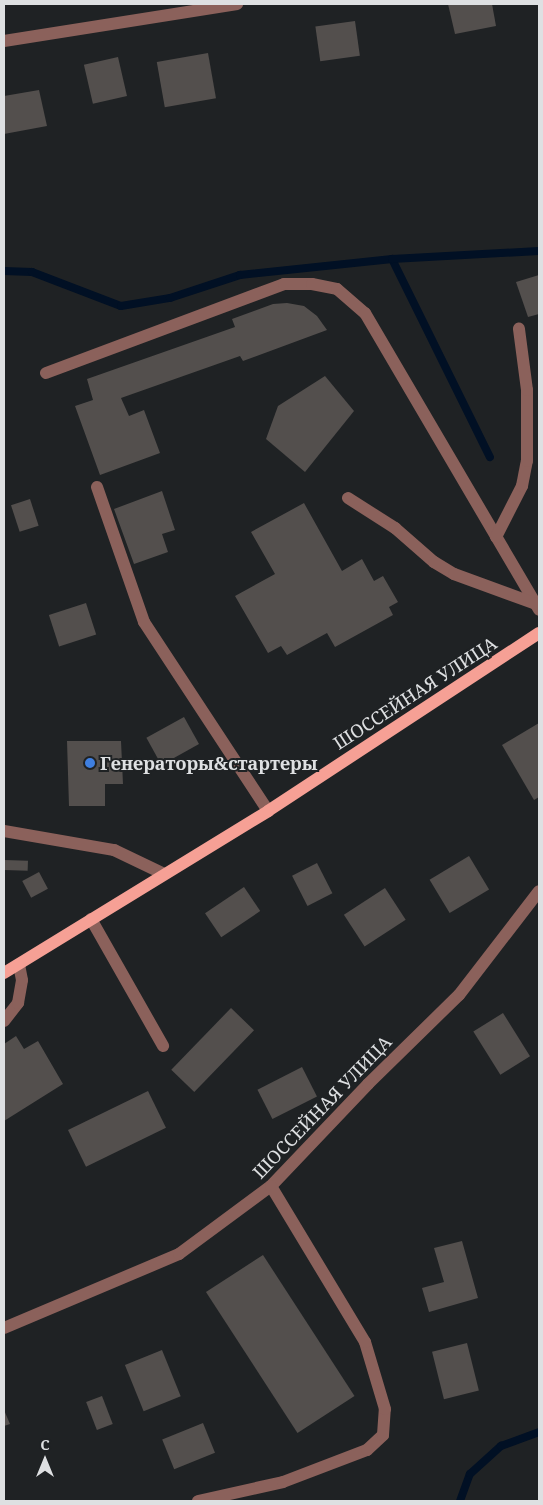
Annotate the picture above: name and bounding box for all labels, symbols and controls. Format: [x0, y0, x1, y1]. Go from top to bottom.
street label: ШОССЕЙНАЯ УЛИЦА [329, 632, 501, 754]
place label: Генераторы&стартеры [100, 752, 317, 774]
marker: Генераторы&стартеры [84, 757, 96, 769]
street label: ШОССЕЙНАЯ УЛИЦА [248, 1031, 396, 1183]
north arrow [20, 1435, 70, 1485]
text: С [40, 1435, 50, 1454]

